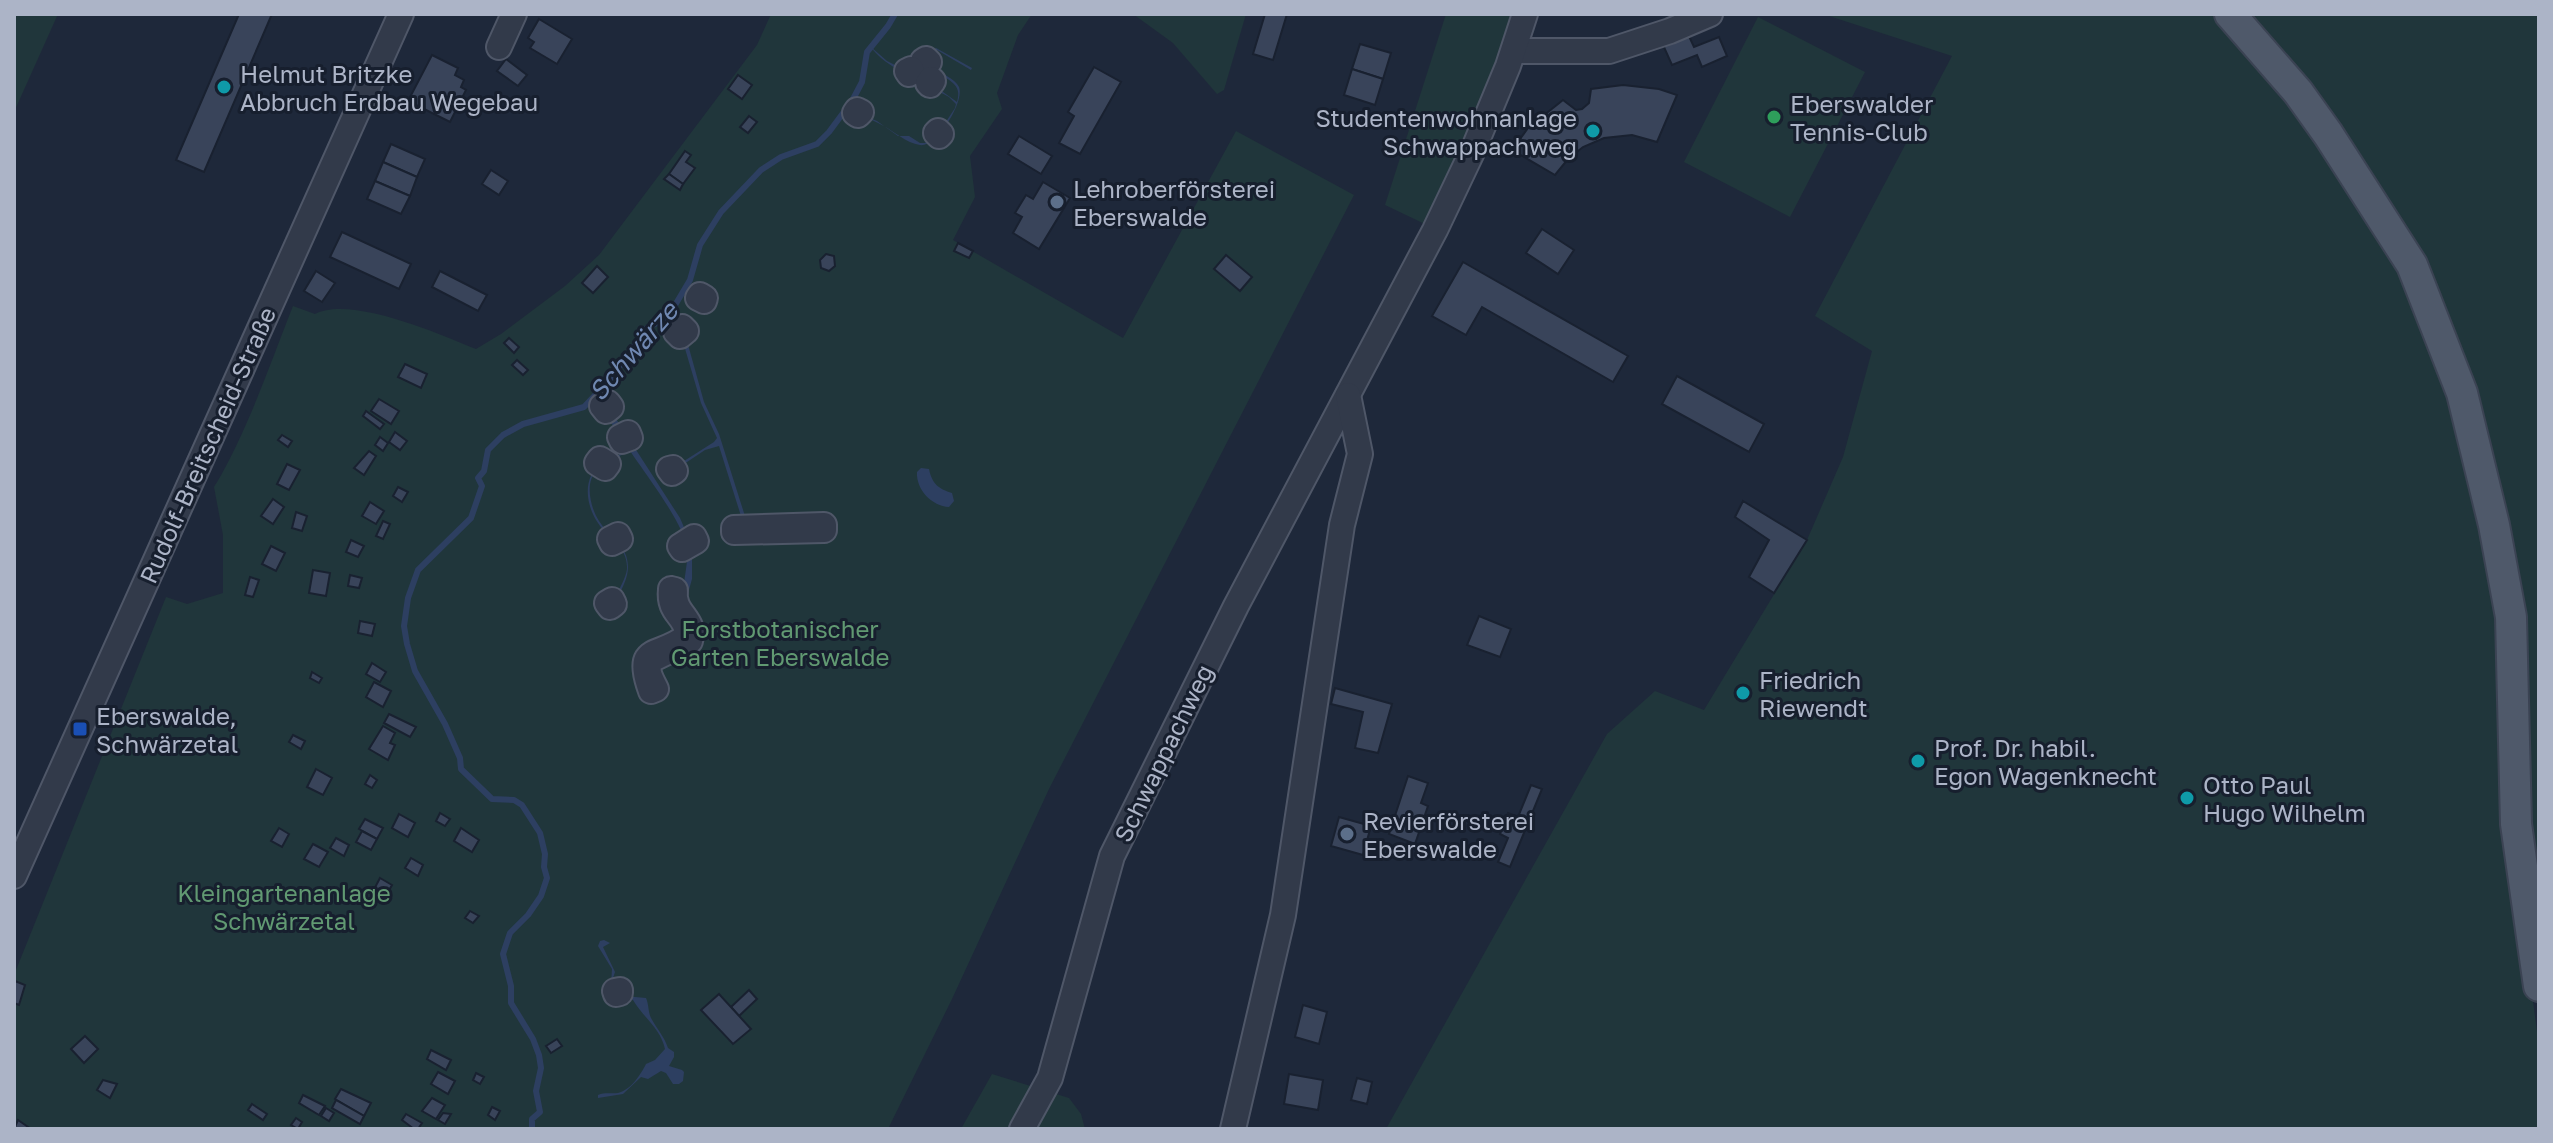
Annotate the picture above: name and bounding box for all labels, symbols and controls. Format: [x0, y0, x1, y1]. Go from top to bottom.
place label: Helmut Britzke Abbruch Erdbau Wegebau [240, 59, 538, 116]
marker: Helmut Britzke Abbruch Erdbau Wegebau [215, 78, 233, 96]
place label: Eberswalder Tennis-Club [1790, 89, 1933, 146]
place label: Studentenwohnanlage Schwappachweg [1315, 103, 1577, 160]
marker: Eberswalder Tennis-Club [1765, 108, 1783, 126]
marker: Studentenwohnanlage Schwappachweg [1584, 122, 1602, 140]
place label: Lehroberförsterei Eberswalde [1073, 174, 1275, 231]
marker: Lehroberförsterei Eberswalde [1048, 193, 1066, 211]
water label: Schwärze [582, 294, 685, 407]
street label: Rudolf-Breitscheid-Straße [133, 302, 281, 588]
park label: Forstbotanischer Garten Eberswalde [671, 614, 889, 671]
street label: Schwappachweg [1107, 659, 1219, 847]
place label: Friedrich Riewendt [1759, 665, 1868, 722]
marker: Friedrich Riewendt [1734, 684, 1752, 702]
place label: Eberswalde, Schwärzetal [96, 701, 238, 758]
marker: Eberswalde, Schwärzetal [71, 720, 89, 738]
place label: Prof. Dr. habil. Egon Wagenknecht [1934, 733, 2157, 790]
marker: Prof. Dr. habil. Egon Wagenknecht [1909, 752, 1927, 770]
place label: Otto Paul Hugo Wilhelm [2203, 770, 2366, 827]
marker: Otto Paul Hugo Wilhelm [2178, 789, 2196, 807]
place label: Revierförsterei Eberswalde [1363, 806, 1534, 863]
marker: Revierförsterei Eberswalde [1338, 825, 1356, 843]
park label: Kleingartenanlage Schwärzetal [177, 878, 391, 935]

